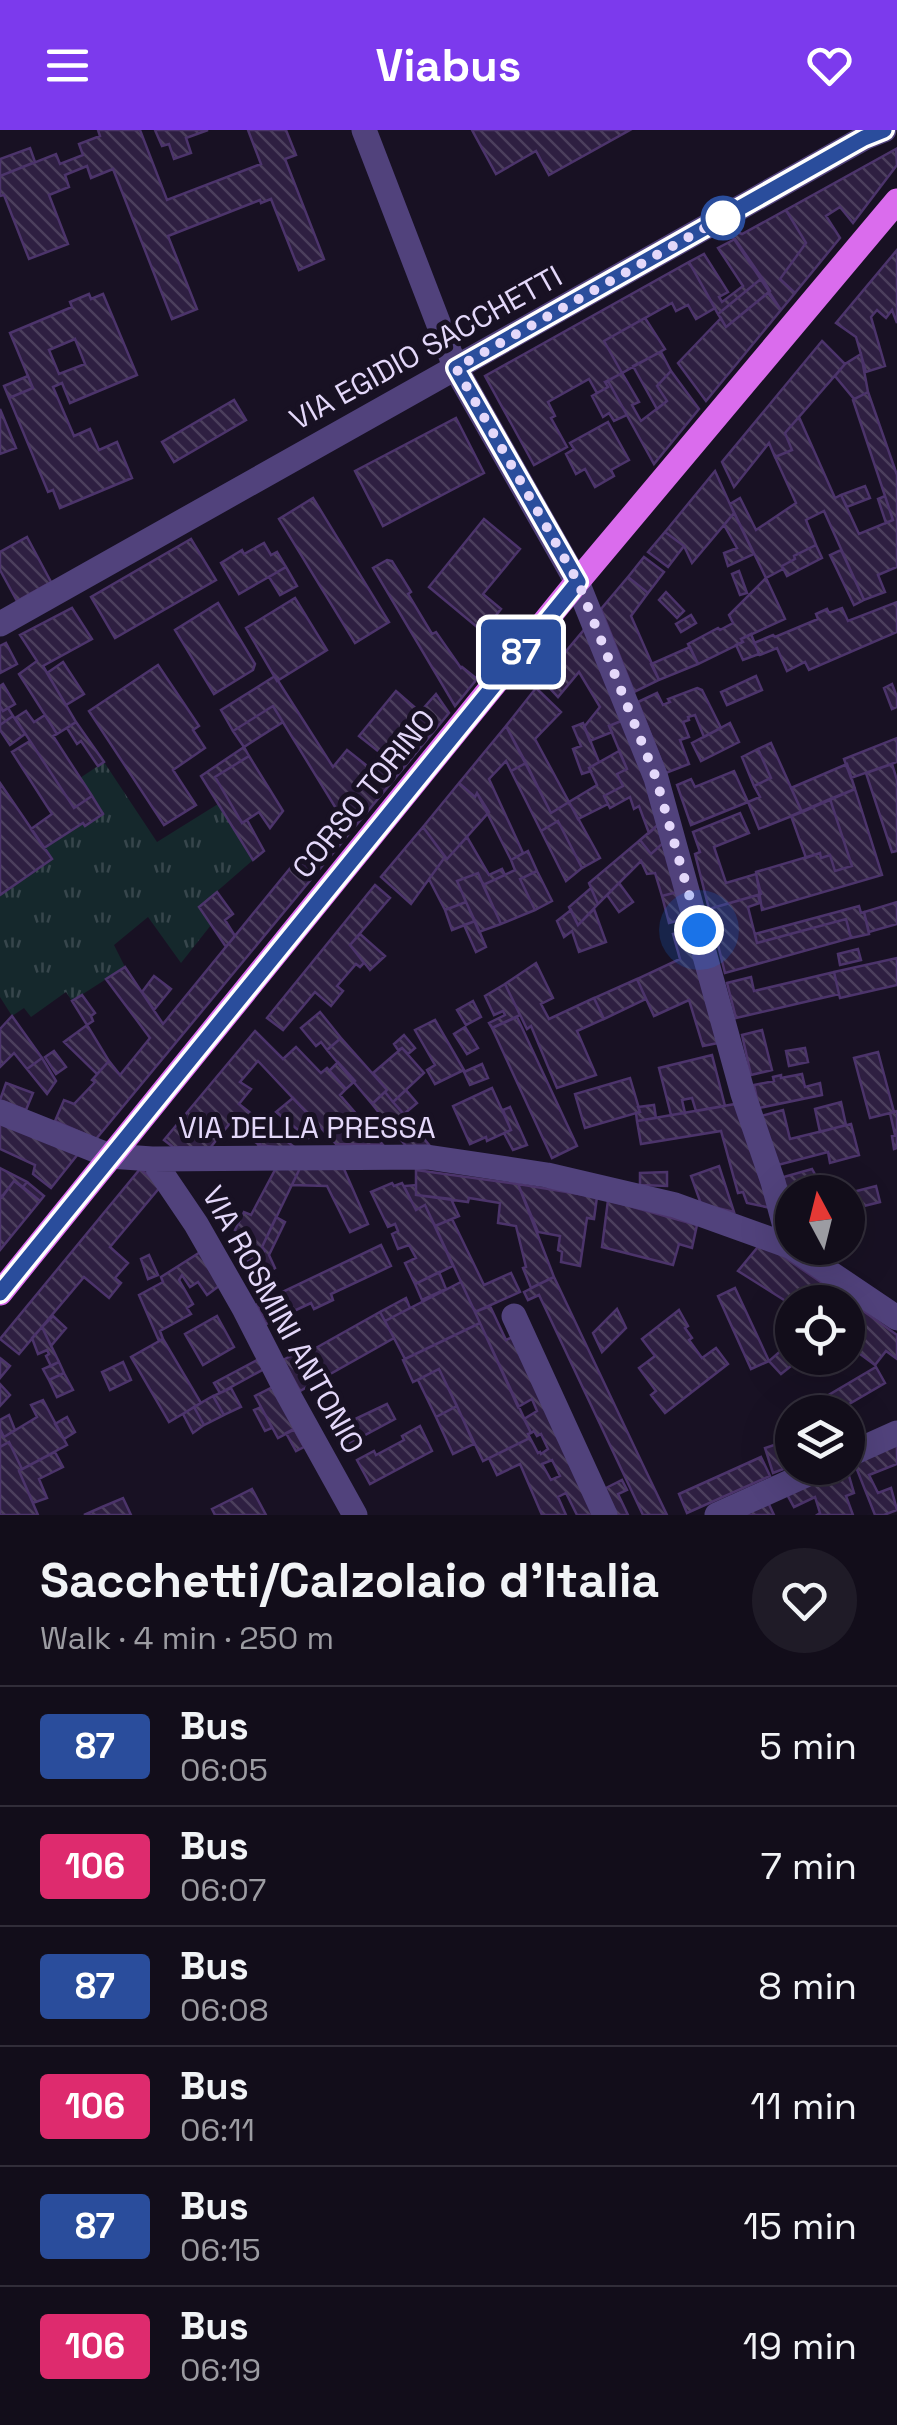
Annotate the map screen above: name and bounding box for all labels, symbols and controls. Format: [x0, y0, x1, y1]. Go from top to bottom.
text: Viabus [376, 37, 521, 94]
icon: menu [40, 38, 95, 93]
icon: heart [802, 38, 857, 93]
unlabelled marker [702, 197, 744, 239]
street label: VIA EGIDIO SACCHETTI [283, 256, 569, 439]
line badge: 87 [476, 620, 566, 684]
text: 87 [501, 630, 541, 674]
street label: CORSO TORINO [283, 701, 444, 886]
your location [674, 905, 724, 955]
street label: VIA DELLA PRESSA [178, 1108, 436, 1147]
north arrow [775, 1175, 865, 1265]
map controls [775, 1175, 865, 1485]
street label: VIA ROSMINI ANTONIO [194, 1179, 373, 1461]
button: locate [775, 1285, 865, 1375]
button: layers [775, 1395, 865, 1485]
button: heart [752, 1548, 857, 1653]
text: Sacchetti/Calzolaio d'Italia [40, 1550, 659, 1611]
text: Walk · 4 min · 250 m [40, 1618, 334, 1658]
text: Bus [180, 1702, 249, 1750]
text: 5 min [759, 1722, 857, 1770]
text: 87 [75, 1724, 115, 1768]
text: 06:05 [180, 1750, 268, 1790]
text: Bus [180, 1822, 249, 1870]
text: 7 min [761, 1842, 857, 1890]
text: 106 [65, 1844, 125, 1888]
text: 06:07 [180, 1870, 266, 1910]
text: Bus [180, 1942, 249, 1990]
text: 8 min [758, 1962, 857, 2010]
text: 87 [75, 1964, 115, 2008]
text: 06:08 [180, 1990, 269, 2030]
text: Bus [180, 2062, 249, 2110]
text: 11 min [750, 2082, 857, 2130]
text: 106 [65, 2084, 125, 2128]
text: 06:11 [180, 2110, 255, 2150]
text: Bus [180, 2182, 249, 2230]
text: 15 min [743, 2202, 857, 2250]
text: 87 [75, 2204, 115, 2248]
text: 06:15 [180, 2230, 261, 2270]
text: Bus [180, 2302, 249, 2350]
text: 19 min [743, 2322, 857, 2370]
text: 106 [65, 2324, 125, 2368]
text: 06:19 [180, 2350, 261, 2390]

